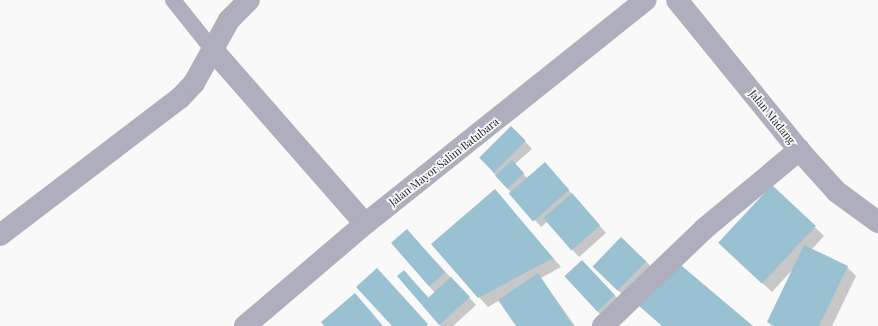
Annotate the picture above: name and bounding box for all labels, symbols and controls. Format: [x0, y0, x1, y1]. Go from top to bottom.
street label: Jalan Madang [746, 87, 798, 147]
street label: Jalan Mayor Salim Batubara [386, 115, 502, 209]

